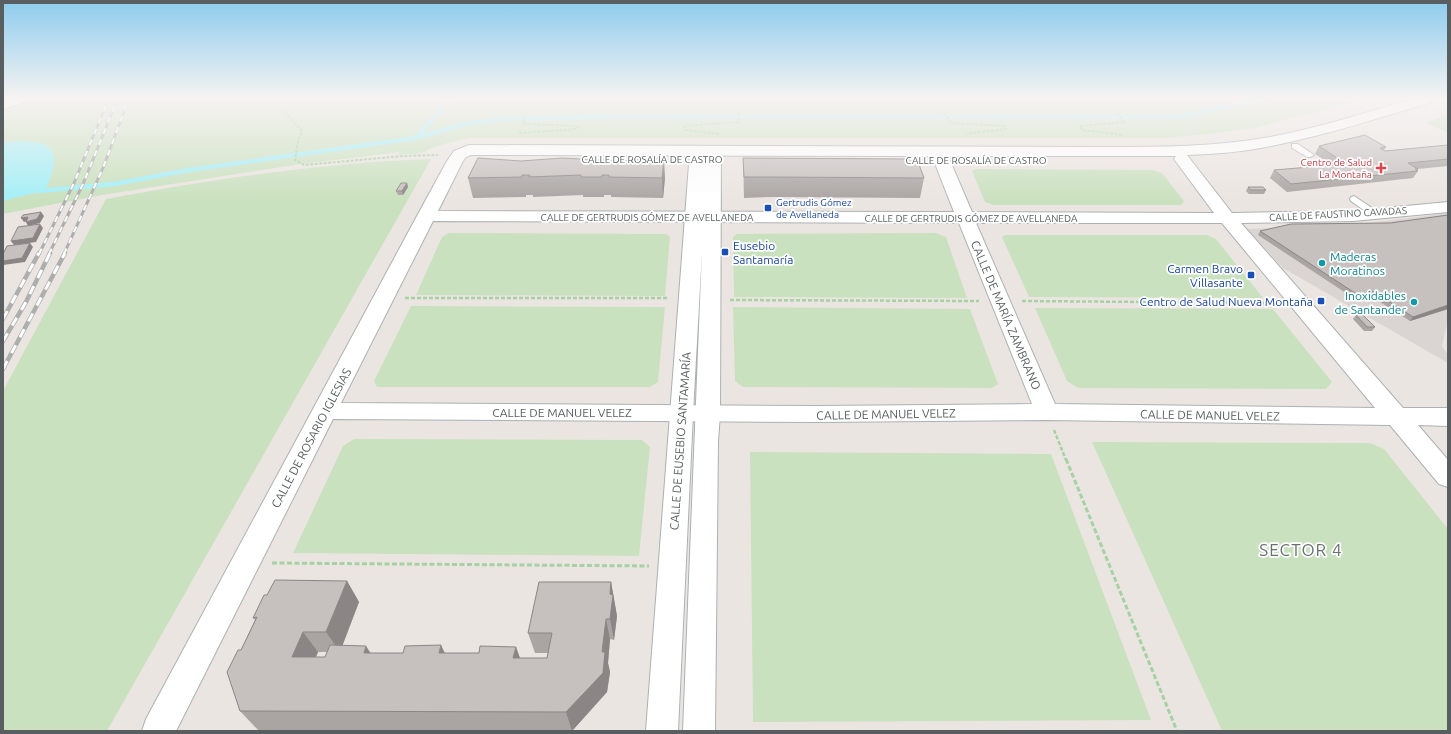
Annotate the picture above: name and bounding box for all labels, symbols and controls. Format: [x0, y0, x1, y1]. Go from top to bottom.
street label: CALLE DE ROSALÍA DE CASTRO [582, 153, 723, 165]
street label: CALLE DE ROSALÍA DE CASTRO [906, 154, 1047, 166]
place label: Centro de Salud La Montaña [1301, 157, 1372, 180]
marker: Centro de Salud La Montaña [1375, 162, 1387, 174]
place label: Gertrudis Gómez de Avellaneda [776, 197, 852, 220]
marker: Gertrudis Gómez de Avellaneda [763, 203, 773, 213]
street label: CALLE DE FAUSTINO CAVADAS [1269, 205, 1407, 223]
street label: CALLE DE GERTRUDIS GÓMEZ DE AVELLANEDA [541, 211, 754, 223]
street label: CALLE DE GERTRUDIS GÓMEZ DE AVELLANEDA [865, 212, 1078, 224]
street label: CALLE DE MARÍA ZAMBRANO [969, 238, 1043, 392]
place label: Eusebio Santamaría [733, 239, 793, 266]
marker: Eusebio Santamaría [720, 247, 730, 257]
place label: Maderas Moratinos [1330, 250, 1385, 277]
marker: Maderas Moratinos [1317, 258, 1327, 268]
place label: Carmen Bravo Villasante [1167, 262, 1243, 289]
marker: Carmen Bravo Villasante [1246, 270, 1256, 280]
place label: Inoxidables de Santander [1334, 289, 1406, 316]
place label: Centro de Salud Nueva Montaña [1140, 295, 1313, 308]
marker: Centro de Salud Nueva Montaña [1316, 296, 1326, 306]
marker: Inoxidables de Santander [1409, 297, 1419, 307]
street label: CALLE DE EUSEBIO SANTAMARÍA [667, 351, 693, 531]
street label: CALLE DE ROSARIO IGLESIAS [269, 366, 353, 510]
street label: CALLE DE MANUEL VELEZ [492, 406, 632, 419]
street label: CALLE DE MANUEL VELEZ [816, 406, 956, 422]
street label: CALLE DE MANUEL VELEZ [1140, 407, 1280, 423]
district label: SECTOR 4 [1259, 540, 1343, 559]

